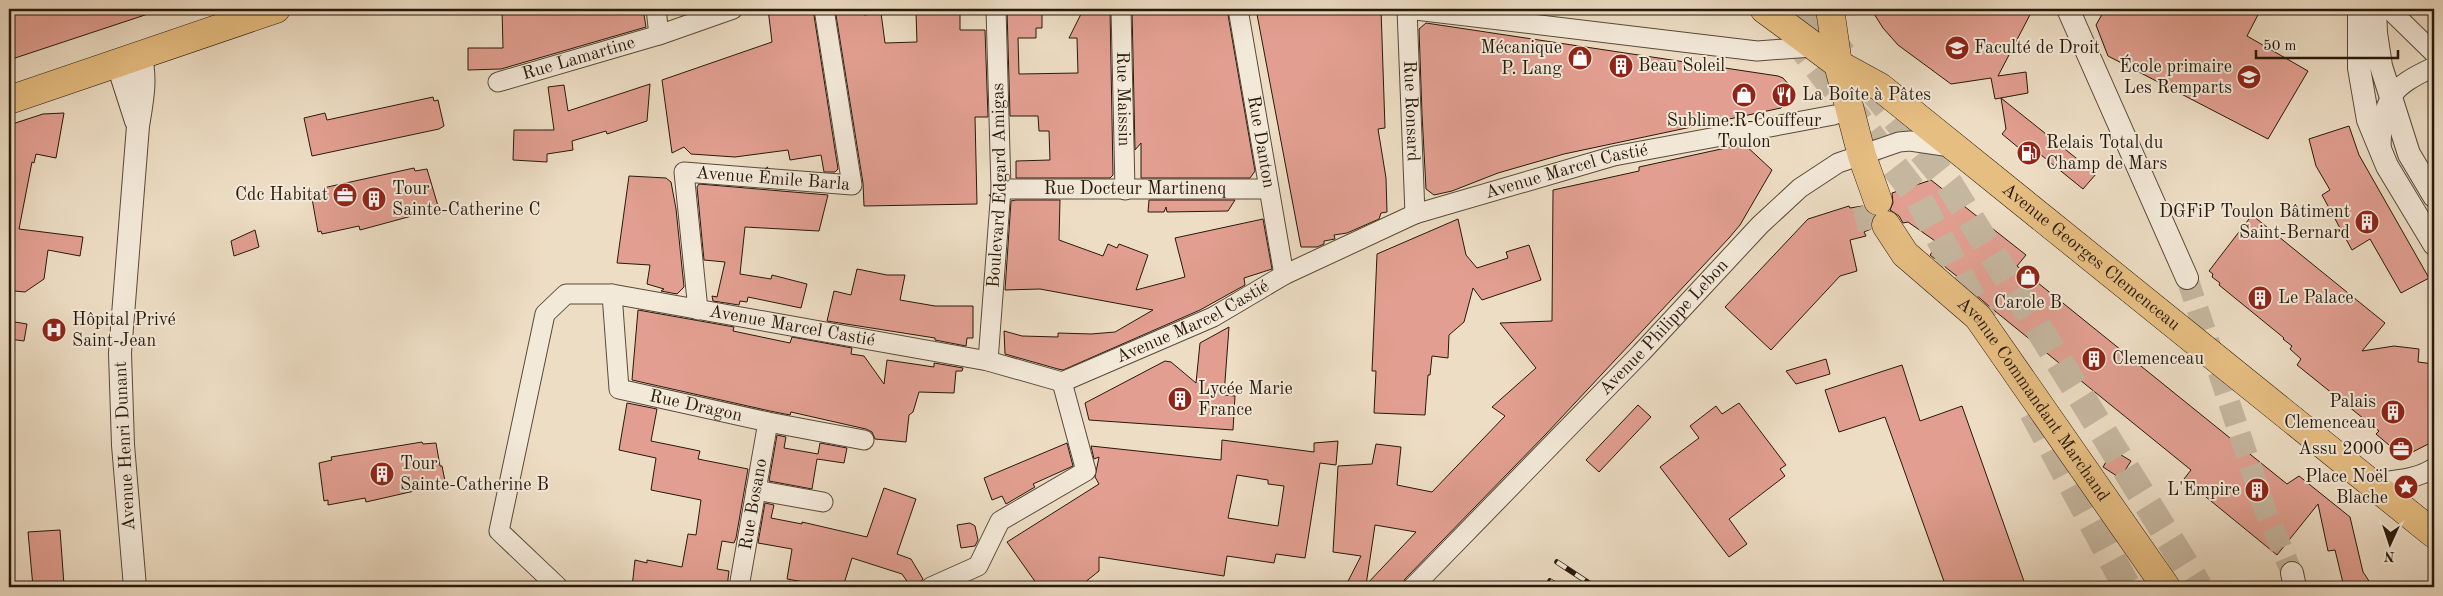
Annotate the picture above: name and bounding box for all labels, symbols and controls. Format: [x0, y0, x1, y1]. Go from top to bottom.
scale bar [2256, 28, 2398, 60]
street label: Rue Lamartine [520, 33, 637, 83]
school or university icon: Faculté de Droit [1944, 35, 1970, 61]
place label: Mécanique P. Lang [1480, 39, 1562, 78]
place label: Faculté de Droit [1974, 39, 2100, 57]
text: 50 m [2263, 39, 2297, 54]
shop icon: Mécanique P. Lang [1567, 45, 1593, 71]
street label: Rue Maissin [1113, 51, 1133, 147]
building icon: Beau Soleil [1608, 53, 1634, 79]
place label: École primaire Les Remparts [2119, 54, 2232, 97]
place label: Beau Soleil [1638, 57, 1725, 75]
street label: Rue Ronsard [1400, 60, 1422, 162]
school or university icon: École primaire Les Remparts [2236, 64, 2262, 90]
street label: Boulevard Édgard Amigas [985, 82, 1010, 289]
shop icon: Sublime.R-Couffeur Toulon [1731, 82, 1757, 108]
restaurant icon: La Boîte à Pâtes [1771, 82, 1797, 108]
place label: La Boîte à Pâtes [1802, 86, 1931, 104]
street label: Rue Danton [1244, 94, 1278, 190]
place label: Sublime.R-Couffeur Toulon [1667, 112, 1822, 151]
place label: Relais Total du Champ de Mars [2046, 134, 2167, 173]
fuel station icon: Relais Total du Champ de Mars [2016, 140, 2042, 166]
street label: Avenue Marcel Castié [1483, 141, 1649, 202]
street label: Avenue Émile Barla [695, 164, 851, 194]
place label: Tour Sainte-Catherine C [392, 180, 541, 219]
street label: Rue Docteur Martinenq [1044, 180, 1226, 198]
street label: Avenue Georges Clemenceau [1998, 180, 2184, 334]
office icon: Cdc Habitat [332, 182, 358, 208]
place label: Cdc Habitat [235, 186, 328, 204]
building icon: Tour Sainte-Catherine C [361, 186, 387, 212]
place label: DGFiP Toulon Bâtiment Saint-Bernard [2159, 203, 2350, 242]
building icon: DGFiP Toulon Bâtiment Saint-Bernard [2354, 209, 2380, 235]
street label: Avenue Philippe Lebon [1596, 256, 1732, 399]
shop icon: Carole B [2015, 264, 2041, 290]
street label: Avenue Marcel Castié [1114, 277, 1272, 367]
building icon: Le Palace [2247, 285, 2273, 311]
place label: Le Palace [2278, 289, 2354, 307]
street label: Avenue Commandant Marchand [1953, 294, 2112, 505]
place label: Carole B [1994, 294, 2062, 312]
street label: Avenue Marcel Castié [708, 302, 876, 350]
place label: Hôpital Privé Saint-Jean [72, 311, 176, 350]
hospital icon: Hôpital Privé Saint-Jean [41, 317, 67, 343]
building icon: Clemenceau [2081, 346, 2107, 372]
place label: Clemenceau [2112, 350, 2205, 368]
street label: Avenue Henri Dunant [112, 361, 138, 531]
place label: Lycée Marie France [1198, 380, 1293, 419]
building icon: Lycée Marie France [1167, 386, 1193, 412]
street label: Rue Dragon [648, 387, 744, 425]
place label: Palais Clemenceau [2284, 393, 2376, 432]
building icon: Palais Clemenceau [2380, 399, 2406, 425]
office icon: Assu 2000 [2388, 436, 2414, 462]
place label: Assu 2000 [2298, 440, 2384, 458]
place label: Tour Sainte-Catherine B [400, 455, 549, 494]
street label: Rue Bosano [737, 457, 770, 551]
building icon: Tour Sainte-Catherine B [369, 461, 395, 487]
place label: Place Noël Blache [2305, 468, 2388, 507]
place icon: Place Noël Blache [2393, 474, 2419, 500]
building icon: L'Empire [2244, 477, 2270, 503]
place label: L'Empire [2167, 481, 2240, 499]
north arrow [2366, 518, 2416, 568]
text: N [2383, 549, 2395, 563]

